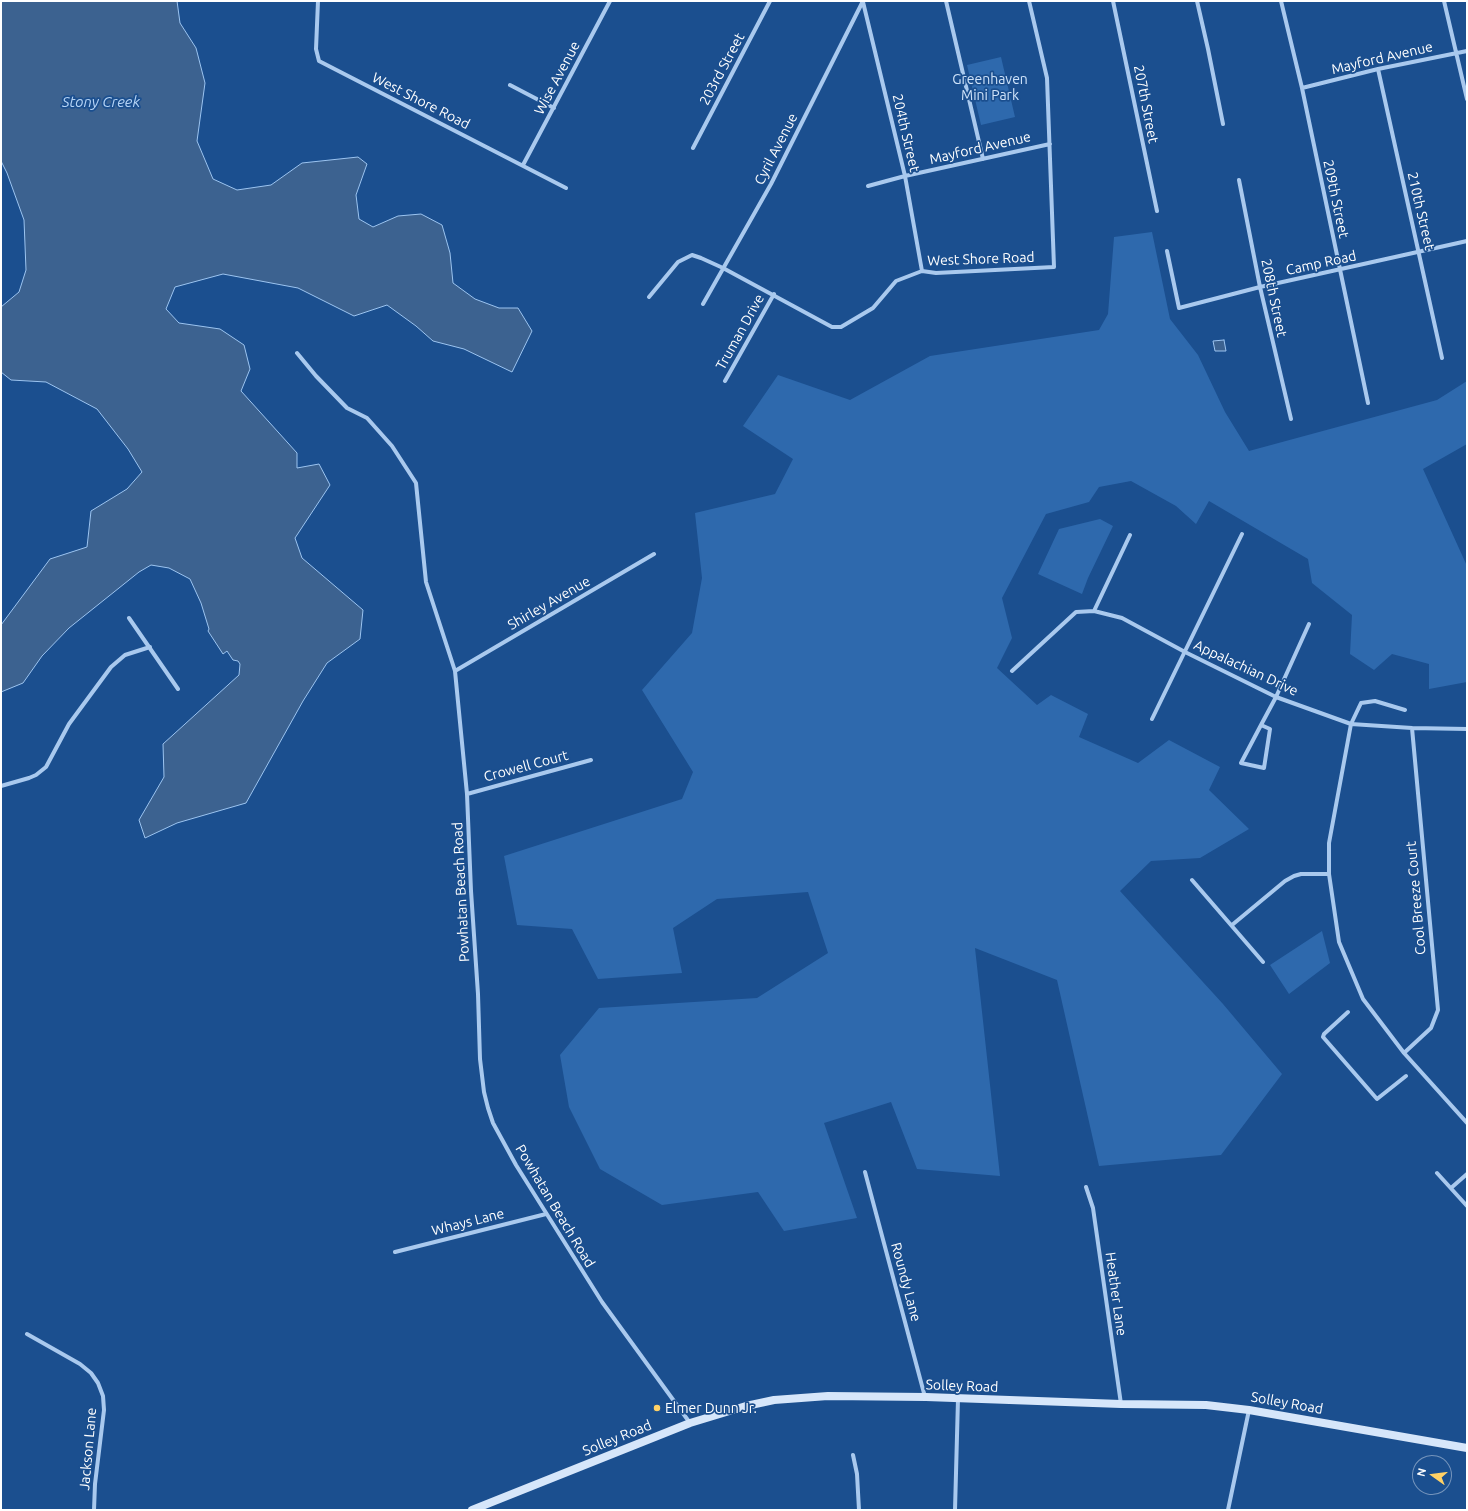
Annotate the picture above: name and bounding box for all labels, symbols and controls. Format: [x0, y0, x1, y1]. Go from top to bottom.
street label: 203rd Street [696, 30, 748, 108]
street label: Wise Avenue [531, 38, 583, 118]
street label: Mayford Avenue [1330, 38, 1434, 78]
street label: 207th Street [1130, 63, 1162, 145]
street label: West Shore Road [369, 69, 473, 133]
park label: Greenhaven Mini Park [952, 71, 1028, 104]
street label: 204th Street [889, 92, 923, 174]
water label: Stony Creek [62, 93, 140, 111]
street label: Cyril Avenue [751, 110, 801, 188]
street label: Mayford Avenue [928, 128, 1032, 168]
street label: 209th Street [1320, 158, 1352, 240]
street label: 210th Street [1404, 170, 1438, 252]
street label: Camp Road [1284, 247, 1358, 279]
street label: West Shore Road [927, 249, 1035, 269]
street label: 208th Street [1258, 257, 1290, 339]
street label: Truman Drive [712, 291, 768, 373]
street label: Shirley Avenue [505, 573, 593, 633]
street label: Appalachian Drive [1191, 637, 1301, 699]
street label: Crowell Court [482, 747, 570, 785]
street label: Powhatan Beach Road [449, 822, 473, 962]
street label: Cool Breeze Court [1403, 840, 1429, 956]
street label: Powhatan Beach Road [512, 1142, 598, 1270]
street label: Whays Lane [430, 1205, 506, 1239]
street label: Roundy Lane [887, 1241, 925, 1323]
street label: Heather Lane [1102, 1251, 1130, 1337]
street label: Solley Road [925, 1376, 999, 1396]
street label: Solley Road [1250, 1388, 1324, 1418]
place label: Elmer Dunn Jr. [665, 1400, 757, 1416]
marker: Elmer Dunn Jr. [652, 1403, 662, 1413]
street label: Jackson Lane [76, 1407, 100, 1491]
street label: Solley Road [580, 1417, 654, 1459]
north arrow [1412, 1455, 1452, 1495]
text: N [1415, 1467, 1428, 1478]

